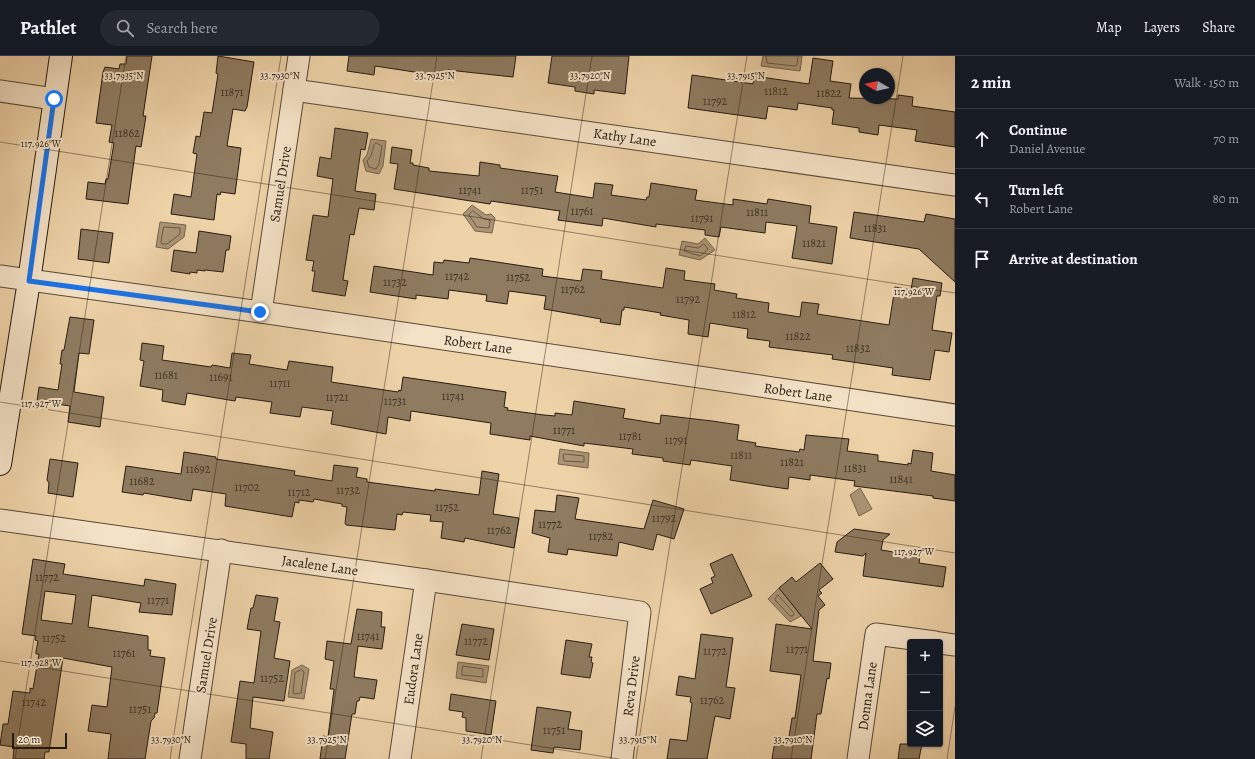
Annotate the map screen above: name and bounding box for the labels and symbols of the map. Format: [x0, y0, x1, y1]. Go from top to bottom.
north arrow [859, 68, 895, 104]
text: 33.7935°N [105, 69, 143, 82]
text: 33.7930°N [260, 69, 300, 82]
text: 33.7925°N [415, 69, 455, 82]
text: 33.7920°N [570, 69, 610, 82]
text: 33.7915°N [727, 69, 765, 82]
house number: 11812 [764, 83, 788, 99]
house number: 11871 [220, 84, 244, 100]
house number: 11822 [816, 85, 842, 101]
route start [45, 90, 63, 108]
house number: 11792 [703, 93, 727, 109]
street label: Kathy Lane [592, 124, 658, 151]
house number: 11862 [114, 125, 140, 141]
text: 117.926°W [21, 137, 62, 150]
street label: Samuel Drive [265, 145, 296, 223]
house number: 11741 [459, 182, 481, 198]
house number: 11751 [521, 182, 543, 198]
house number: 11761 [571, 203, 593, 219]
house number: 11811 [746, 204, 768, 220]
house number: 11791 [691, 210, 713, 226]
house number: 11831 [863, 220, 887, 236]
house number: 11821 [802, 235, 826, 251]
house number: 11742 [445, 268, 469, 284]
house number: 11752 [506, 269, 530, 285]
house number: 11732 [383, 274, 407, 290]
house number: 11762 [561, 281, 586, 297]
text: 117.926°W [894, 285, 935, 298]
house number: 11792 [676, 291, 700, 307]
route end [251, 303, 269, 321]
house number: 11812 [732, 306, 756, 322]
house number: 11822 [785, 328, 811, 344]
street label: Robert Lane [443, 330, 513, 359]
house number: 11832 [846, 340, 871, 356]
house number: 11681 [154, 367, 178, 383]
house number: 11691 [209, 369, 233, 385]
house number: 11711 [269, 375, 291, 391]
street label: Robert Lane [763, 378, 833, 407]
house number: 11741 [442, 388, 464, 404]
house number: 11721 [325, 389, 349, 405]
house number: 11731 [384, 393, 406, 409]
text: 117.927°W [21, 397, 62, 410]
house number: 11771 [553, 422, 575, 438]
house number: 11781 [618, 428, 642, 444]
house number: 11791 [665, 432, 687, 448]
house number: 11811 [730, 447, 752, 463]
house number: 11821 [780, 454, 804, 470]
house number: 11831 [843, 460, 867, 476]
house number: 11692 [186, 461, 211, 477]
house number: 11841 [889, 471, 913, 487]
house number: 11682 [129, 473, 155, 489]
house number: 11702 [234, 479, 260, 495]
house number: 11732 [336, 482, 360, 498]
house number: 11712 [287, 484, 311, 500]
house number: 11752 [435, 499, 459, 515]
house number: 11792 [652, 510, 676, 526]
house number: 11772 [538, 516, 562, 532]
house number: 11762 [487, 522, 512, 538]
house number: 11782 [589, 528, 614, 544]
text: 117.927°W [894, 545, 935, 558]
street label: Jacalene Lane [280, 551, 359, 580]
house number: 11772 [35, 569, 59, 585]
house number: 11771 [147, 592, 169, 608]
street label: Samuel Drive [191, 616, 222, 694]
house number: 11741 [357, 628, 379, 644]
house number: 11752 [42, 630, 66, 646]
street label: Eudora Lane [399, 632, 428, 706]
house number: 11772 [464, 633, 488, 649]
house number: 11771 [786, 641, 808, 657]
house number: 11772 [703, 643, 727, 659]
house number: 11761 [113, 645, 135, 661]
street label: Reva Drive [618, 655, 645, 718]
text: 117.928°W [21, 656, 62, 669]
street label: Donna Lane [853, 661, 882, 732]
house number: 11752 [260, 670, 284, 686]
house number: 11762 [700, 692, 725, 708]
house number: 11742 [22, 694, 46, 710]
house number: 11751 [129, 701, 151, 717]
house number: 11751 [543, 722, 565, 738]
scale bar [12, 731, 67, 750]
text: 33.7930°N [151, 733, 191, 746]
text: 33.7925°N [307, 733, 347, 746]
text: 33.7920°N [462, 733, 502, 746]
text: 33.7915°N [619, 733, 657, 746]
text: 33.7910°N [773, 733, 813, 746]

